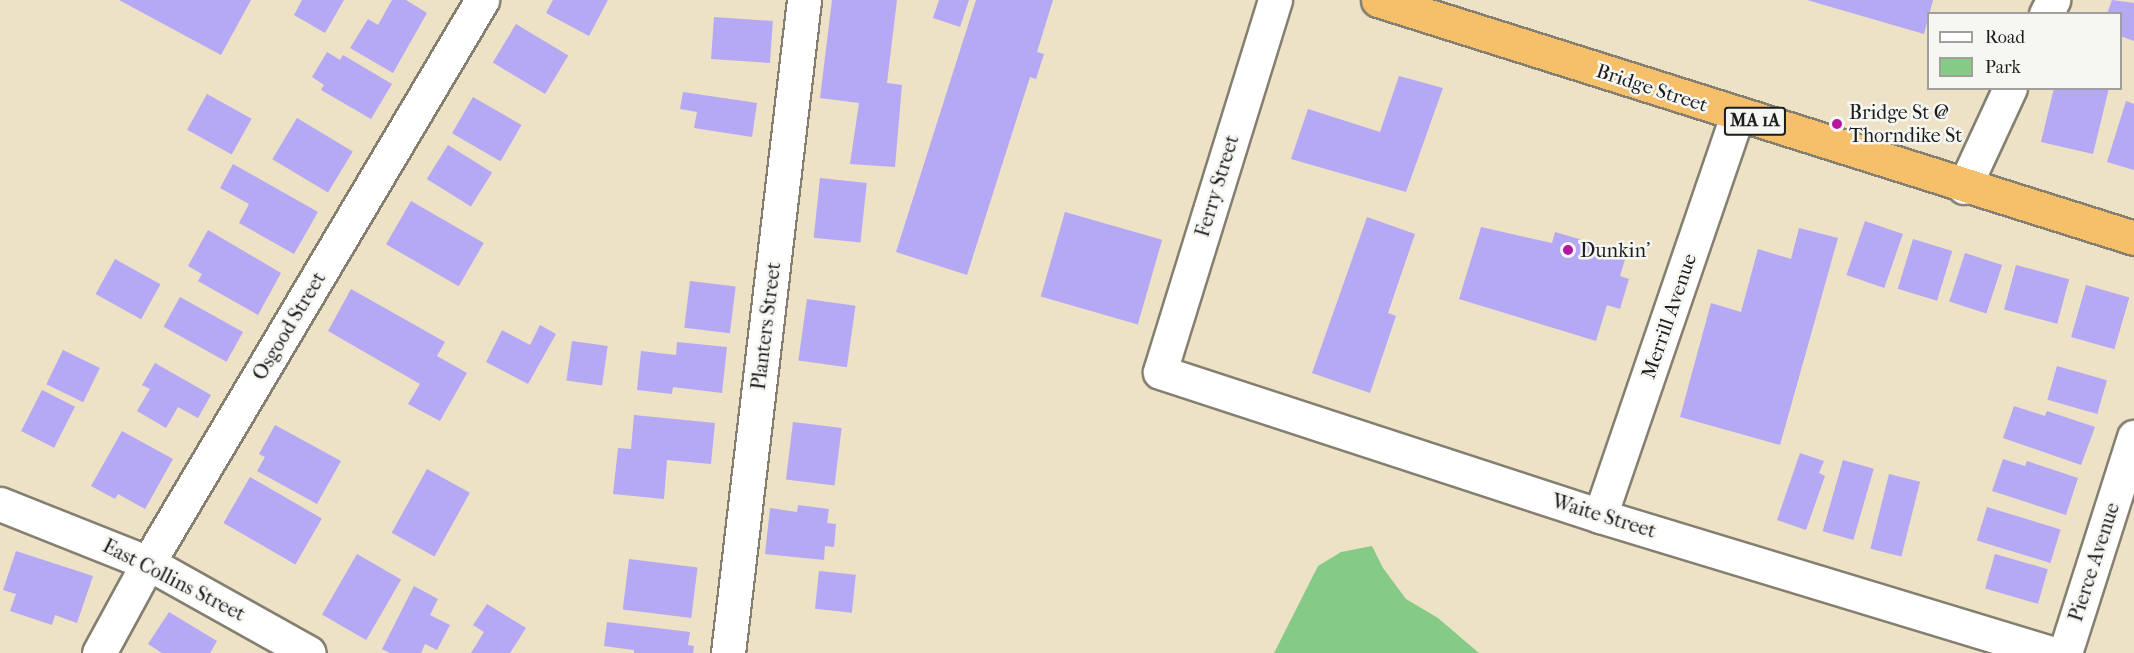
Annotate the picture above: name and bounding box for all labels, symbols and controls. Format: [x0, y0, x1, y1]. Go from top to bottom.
legend [1927, 12, 2122, 90]
text: Road [1985, 27, 2025, 48]
text: Park [1985, 57, 2021, 78]
street label: Bridge Street [1593, 59, 1711, 117]
place label: Bridge St @ Thorndike St [1849, 100, 1963, 147]
road number: MA 1A [1724, 106, 1786, 136]
marker: Bridge St @ Thorndike St [1830, 117, 1844, 131]
street label: Ferry Street [1190, 132, 1244, 240]
place label: Dunkin' [1580, 238, 1650, 262]
marker: Dunkin' [1561, 243, 1575, 257]
street label: Merrill Avenue [1636, 250, 1702, 382]
street label: Planters Street [746, 261, 786, 391]
street label: Osgood Street [247, 267, 331, 385]
street label: Waite Street [1549, 489, 1659, 543]
street label: Pierce Avenue [2063, 499, 2125, 625]
street label: East Collins Street [99, 534, 249, 626]

